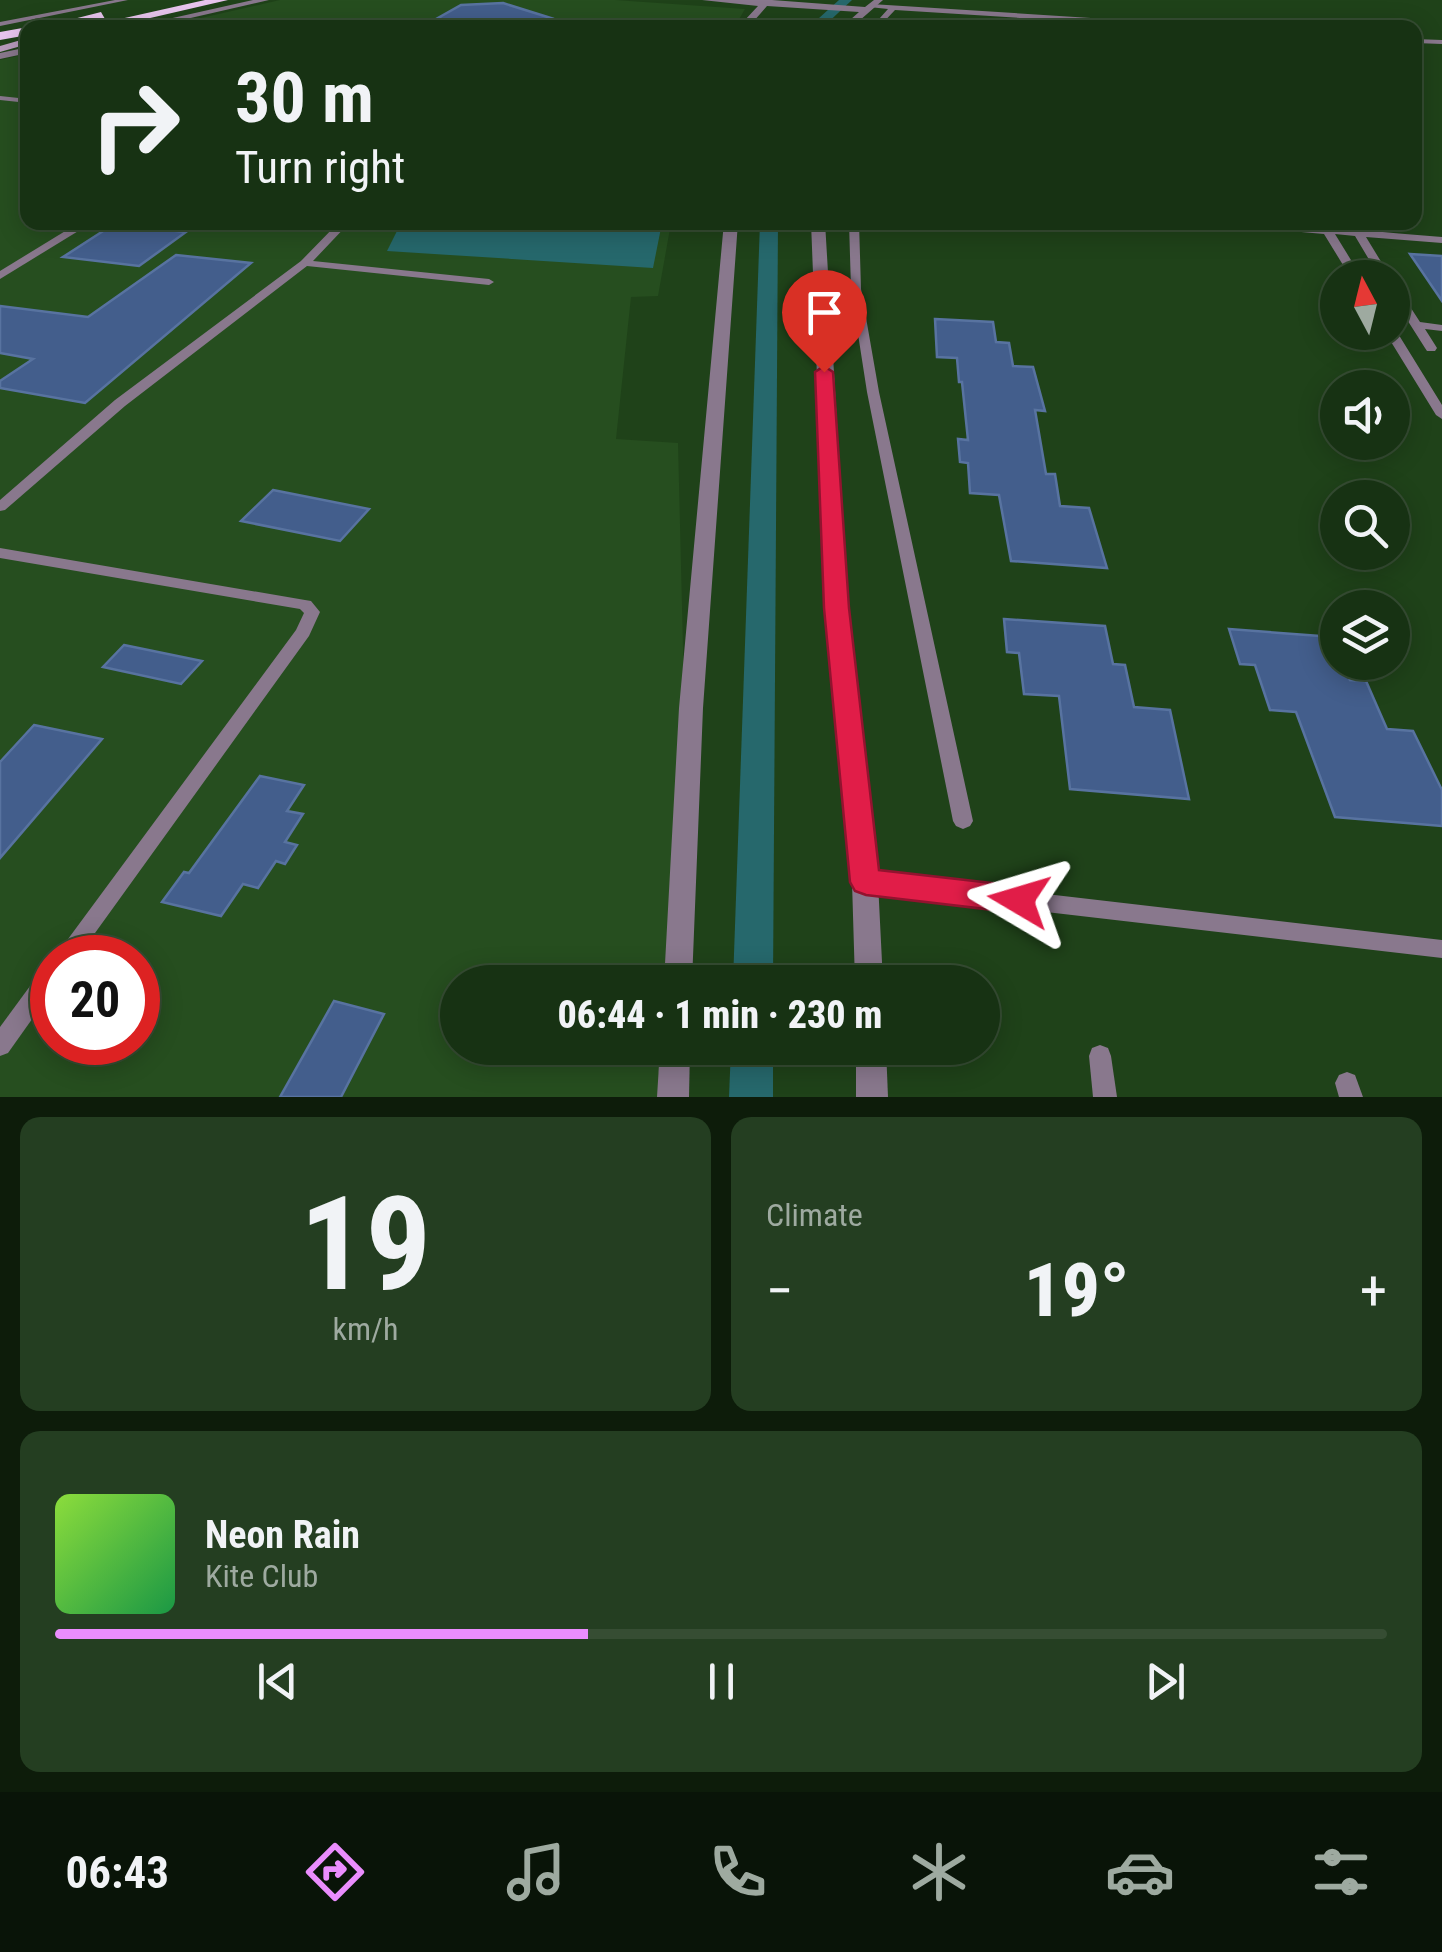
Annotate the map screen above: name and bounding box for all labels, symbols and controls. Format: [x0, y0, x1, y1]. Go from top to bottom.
text: 30 m [235, 57, 374, 139]
icon: right [70, 60, 200, 190]
text: Turn right [235, 141, 405, 194]
north arrow [1320, 260, 1410, 350]
map controls [1320, 260, 1410, 680]
pin [782, 270, 867, 373]
icon: arrive [797, 285, 852, 340]
button: sound [1320, 370, 1410, 460]
button: search [1320, 480, 1410, 570]
button: layers [1320, 590, 1410, 680]
position arrow [967, 848, 1071, 952]
speed limit sign: 20 [30, 935, 160, 1065]
text: 06:44 · 1 min · 230 m [558, 993, 882, 1037]
text: 19 [300, 1168, 431, 1321]
text: Climate [766, 1196, 863, 1234]
text: 19° [1024, 1246, 1129, 1334]
text: − [766, 1259, 794, 1323]
text: + [1360, 1259, 1387, 1323]
text: km/h [333, 1310, 398, 1348]
text: Neon Rain [205, 1513, 360, 1557]
text: Kite Club [205, 1557, 318, 1595]
icon: previous [250, 1654, 305, 1709]
icon: pause [694, 1654, 749, 1709]
icon: next [1138, 1654, 1193, 1709]
icon: directions [300, 1837, 370, 1907]
icon: music [501, 1837, 571, 1907]
icon: phone [703, 1837, 773, 1907]
icon: climate [904, 1837, 974, 1907]
icon: car [1105, 1837, 1175, 1907]
icon: filters [1306, 1837, 1376, 1907]
text: 06:43 [66, 1846, 169, 1899]

